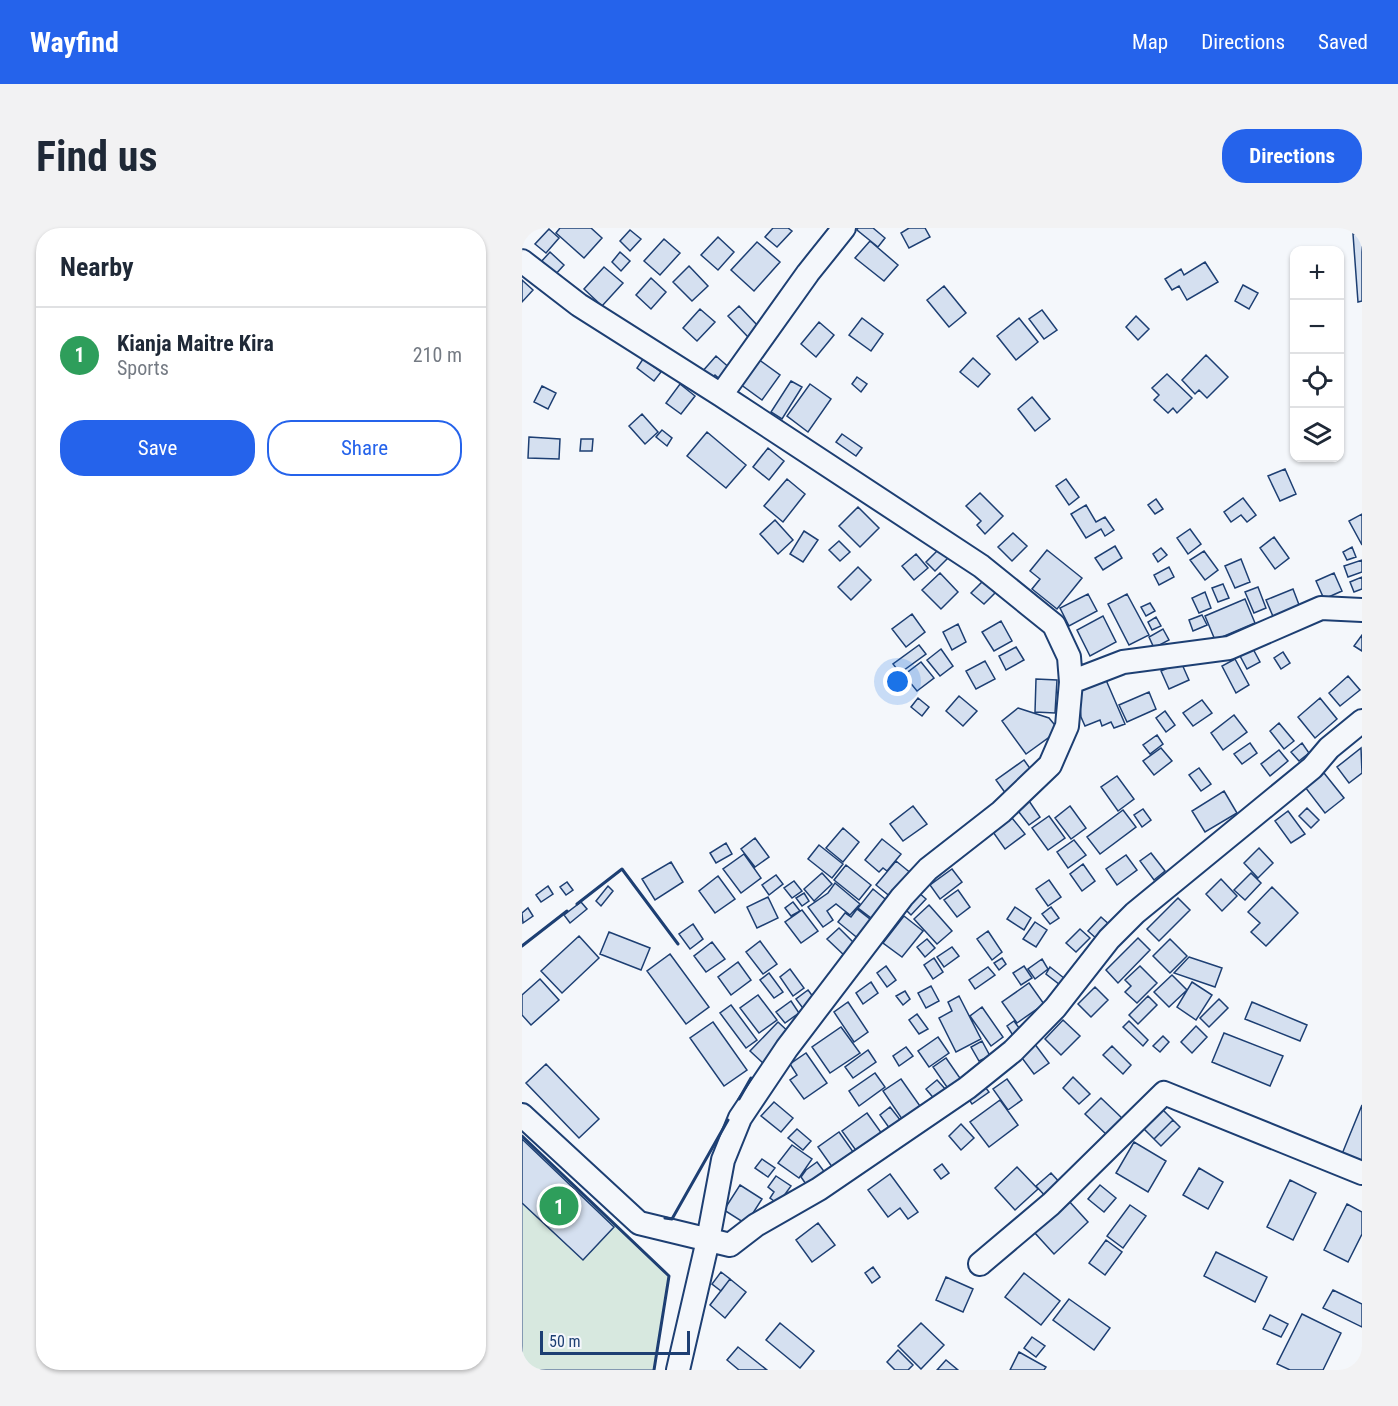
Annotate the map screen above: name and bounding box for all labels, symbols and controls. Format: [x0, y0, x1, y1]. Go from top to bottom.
text: Wayfind [30, 26, 119, 59]
text: Map [1132, 30, 1168, 54]
text: Directions [1201, 30, 1285, 54]
text: Saved [1318, 30, 1368, 54]
button: Directions [1222, 129, 1362, 183]
text: Find us [36, 132, 157, 181]
map controls [1290, 246, 1344, 462]
button: + [1290, 246, 1344, 300]
text: Nearby [60, 252, 134, 282]
button: − [1290, 300, 1344, 354]
text: Kianja Maitre Kira [117, 331, 274, 356]
text: 1 [74, 343, 85, 367]
text: 210 m [413, 343, 462, 367]
button: locate [1290, 354, 1344, 408]
text: Sports [117, 356, 169, 380]
button: layers [1290, 408, 1344, 462]
button: Save [60, 420, 255, 476]
button: Share [267, 420, 462, 476]
your location [883, 667, 912, 696]
pin: 1 [540, 1184, 579, 1228]
scale bar [540, 1328, 690, 1356]
text: 50 m [549, 1332, 581, 1351]

